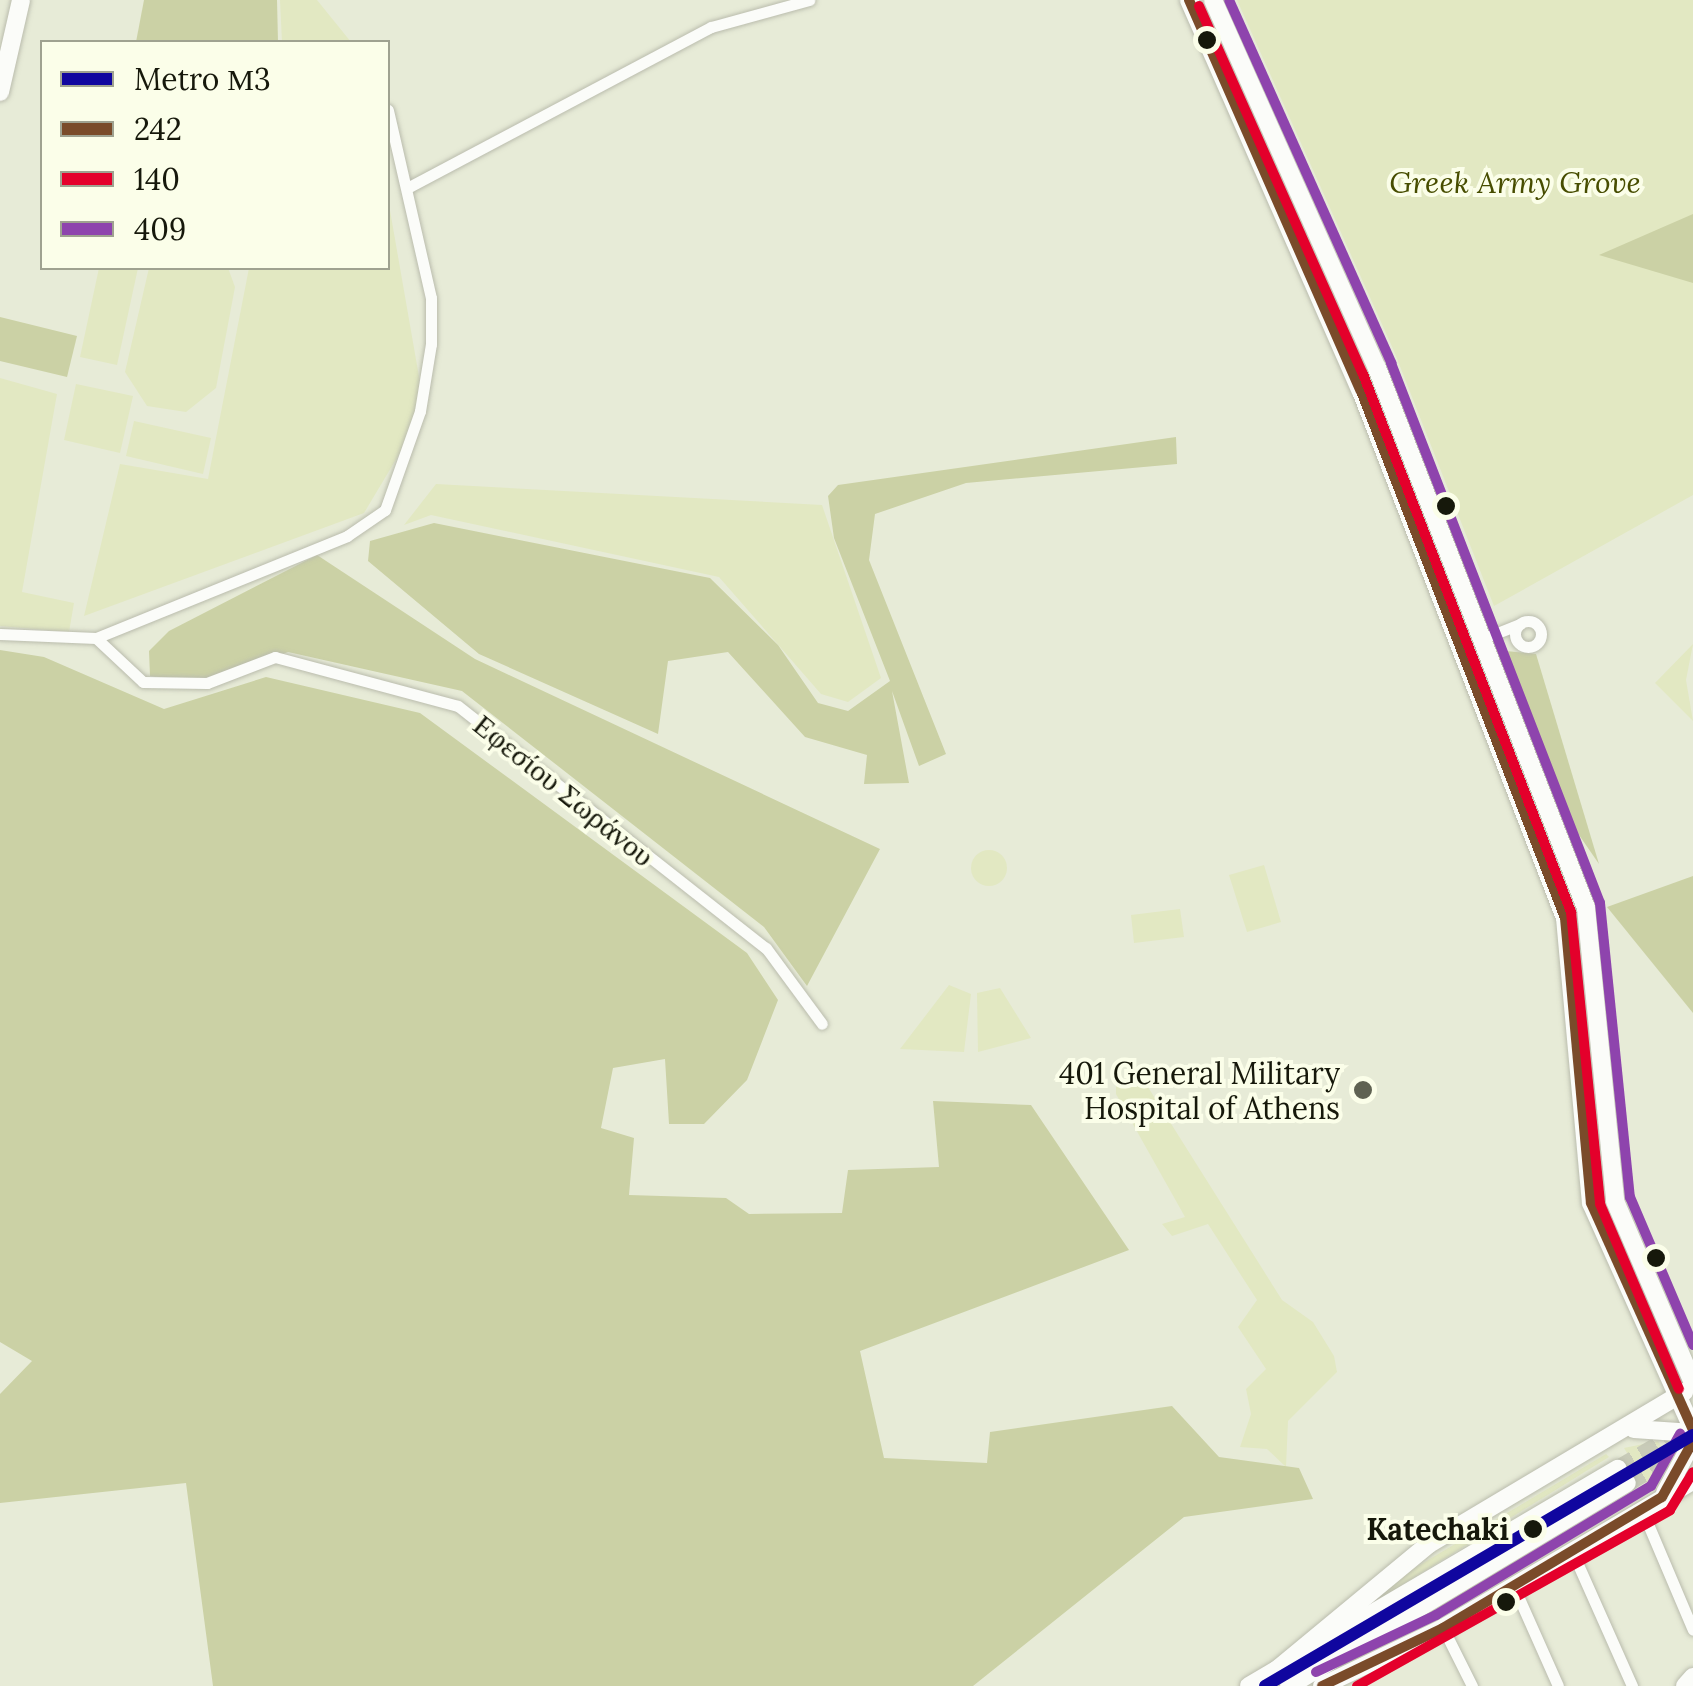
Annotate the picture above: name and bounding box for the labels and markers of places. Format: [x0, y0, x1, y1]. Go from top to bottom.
unlabelled marker [1197, 30, 1217, 50]
unlabelled marker [1436, 496, 1456, 516]
place label: 401 General Military Hospital of Athens [1059, 1055, 1340, 1126]
marker: 401 General Military Hospital of Athens [1350, 1077, 1376, 1103]
unlabelled marker [1646, 1248, 1666, 1268]
place label: Katechaki [1366, 1511, 1509, 1547]
marker: Katechaki [1518, 1514, 1548, 1544]
unlabelled marker [1496, 1592, 1516, 1612]

